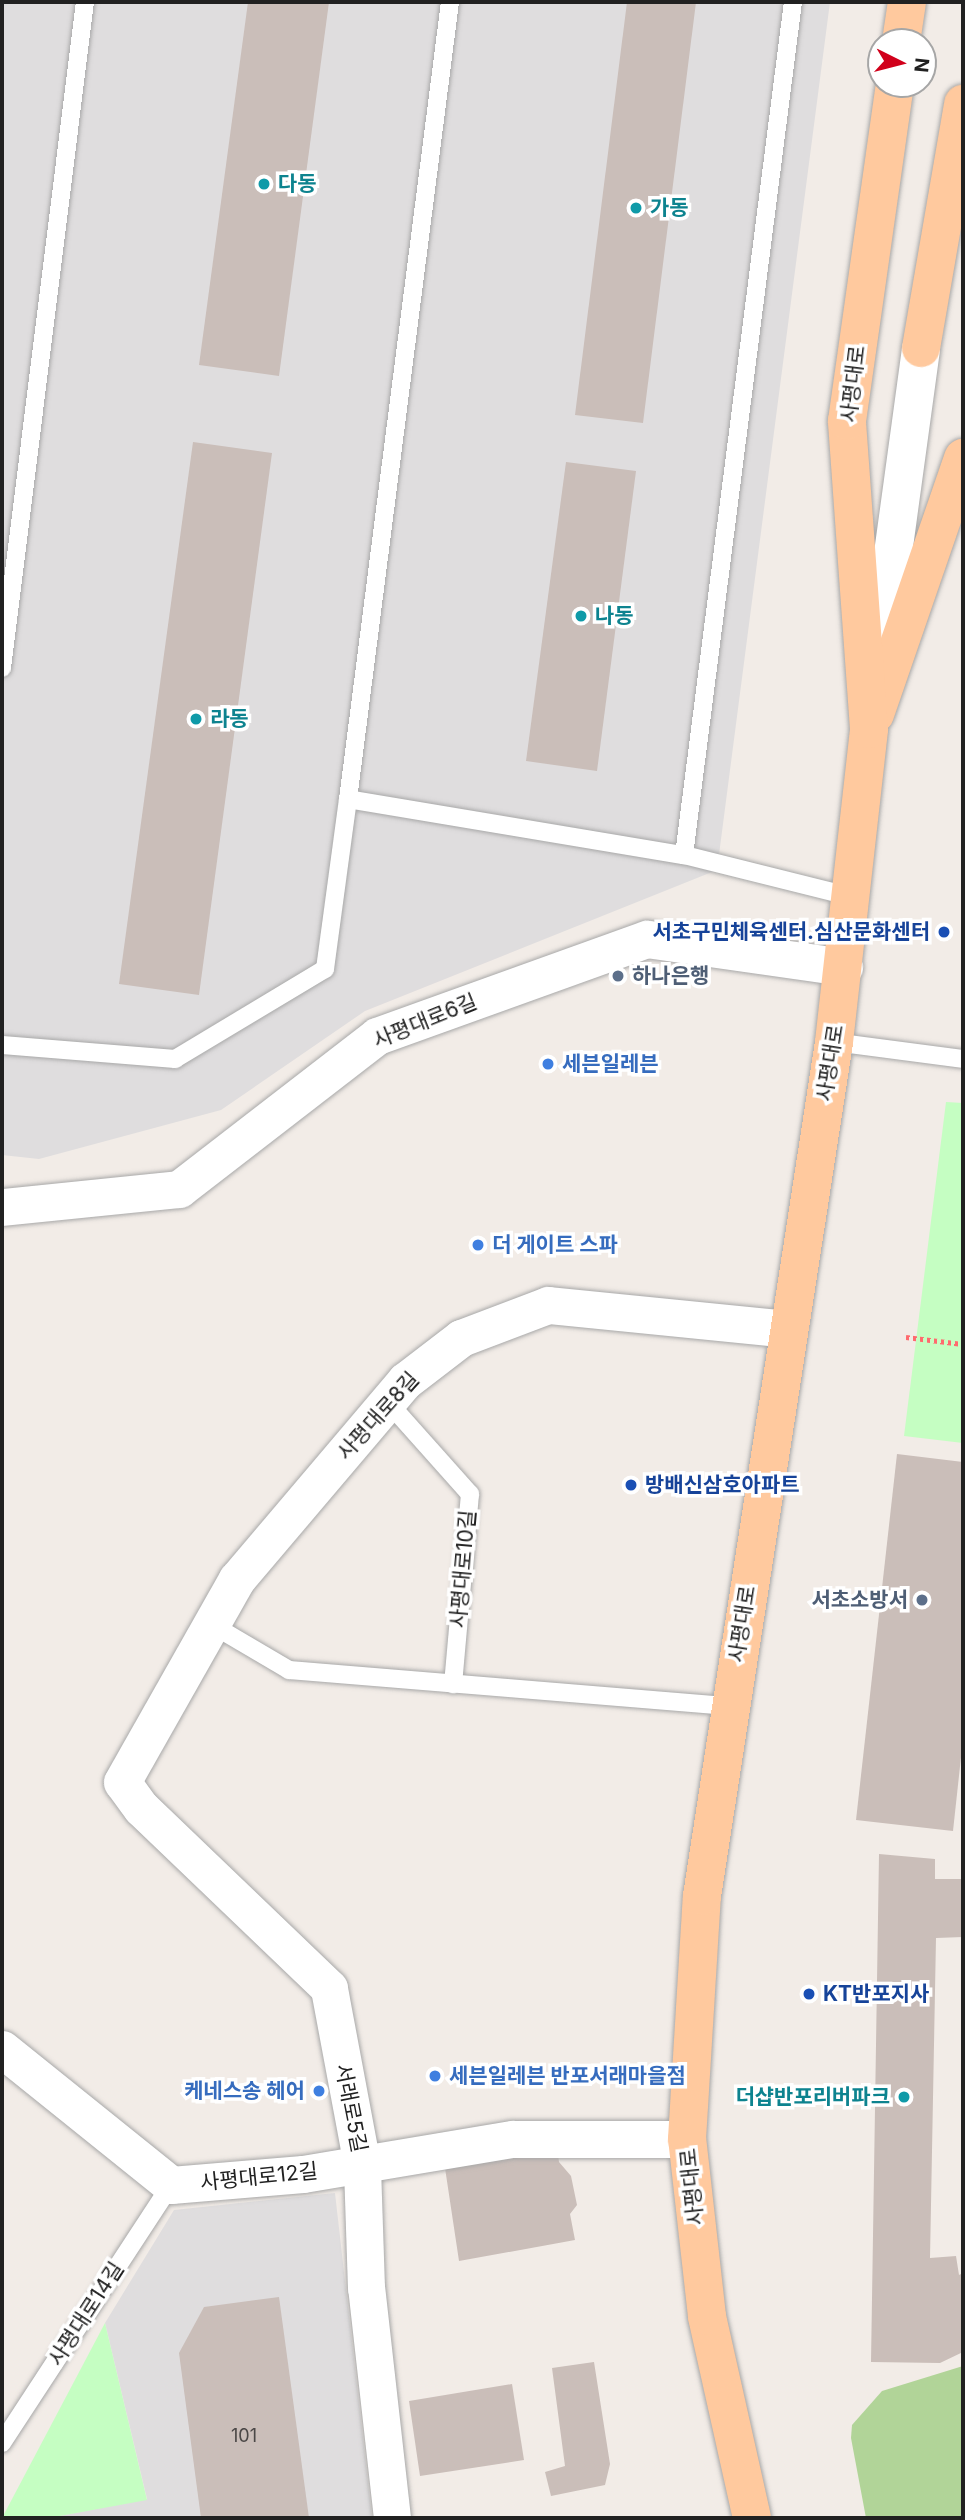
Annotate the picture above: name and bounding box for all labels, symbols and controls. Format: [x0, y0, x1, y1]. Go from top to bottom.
north arrow [867, 28, 937, 98]
text: N [909, 57, 934, 73]
place label: 다동 [278, 171, 317, 197]
marker: 다동 [256, 176, 272, 192]
place label: 가동 [650, 195, 689, 221]
marker: 가동 [628, 200, 644, 216]
street label: 사평대로 [836, 344, 870, 424]
place label: 나동 [595, 603, 634, 629]
marker: 나동 [573, 608, 589, 624]
place label: 라동 [210, 706, 249, 732]
marker: 라동 [188, 711, 204, 727]
place label: 서초구민체육센터.심산문화센터 [653, 919, 930, 945]
marker: 서초구민체육센터.심산문화센터 [936, 924, 952, 940]
place label: 하나은행 [632, 963, 709, 989]
marker: 하나은행 [610, 968, 626, 984]
street label: 사평대로6길 [369, 989, 481, 1053]
street label: 사평대로 [812, 1023, 848, 1103]
place label: 세븐일레븐 [562, 1051, 659, 1077]
marker: 세븐일레븐 [540, 1056, 556, 1072]
place label: 더 게이트 스파 [492, 1232, 618, 1258]
marker: 더 게이트 스파 [470, 1237, 486, 1253]
street label: 사평대로8길 [332, 1367, 424, 1465]
place label: 방배신삼호아파트 [645, 1472, 800, 1498]
marker: 방배신삼호아파트 [623, 1477, 639, 1493]
street label: 사평대로10길 [445, 1509, 481, 1629]
street label: 사평대로 [724, 1584, 760, 1664]
place label: 서초소방서 [811, 1587, 908, 1613]
marker: 서초소방서 [914, 1592, 930, 1608]
place label: KT반포지사 [823, 1981, 929, 2007]
marker: KT반포지사 [801, 1986, 817, 2002]
street label: 서래로5길 [330, 2061, 372, 2155]
place label: 세븐일레븐 반포서래마을점 [449, 2063, 686, 2089]
marker: 세븐일레븐 반포서래마을점 [427, 2068, 443, 2084]
place label: 케네스송 헤어 [184, 2078, 305, 2104]
marker: 케네스송 헤어 [311, 2083, 327, 2099]
place label: 더샵반포리버파크 [735, 2084, 890, 2110]
marker: 더샵반포리버파크 [896, 2089, 912, 2105]
street label: 사평대로 [675, 2147, 709, 2227]
street label: 사평대로12길 [199, 2158, 319, 2196]
street label: 사평대로14길 [43, 2257, 129, 2371]
house number: 101 [231, 2425, 257, 2447]

